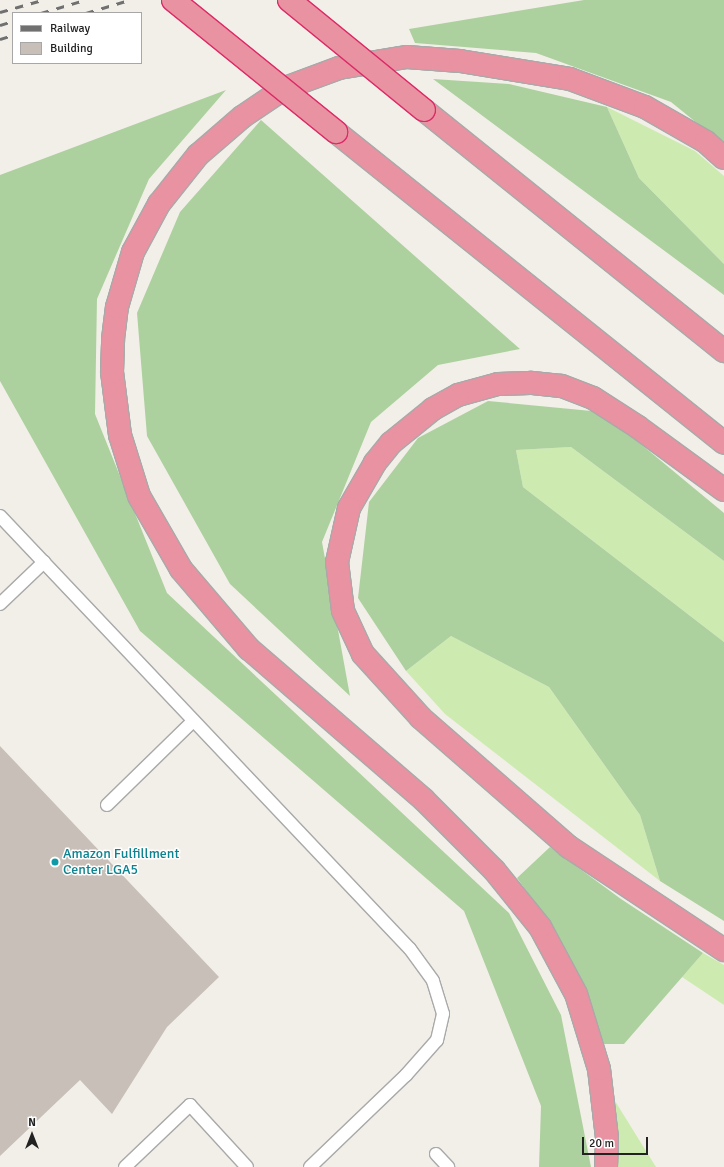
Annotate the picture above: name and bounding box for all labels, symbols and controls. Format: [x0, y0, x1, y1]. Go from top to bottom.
legend [12, 12, 142, 64]
text: Railway [50, 21, 90, 36]
text: Building [50, 41, 93, 56]
place label: Amazon Fulfillment Center LGA5 [63, 846, 179, 878]
marker: Amazon Fulfillment Center LGA5 [50, 857, 60, 867]
north arrow [12, 1115, 52, 1155]
text: N [28, 1116, 36, 1129]
scale bar [584, 1129, 650, 1155]
text: 20 m [589, 1136, 614, 1151]

